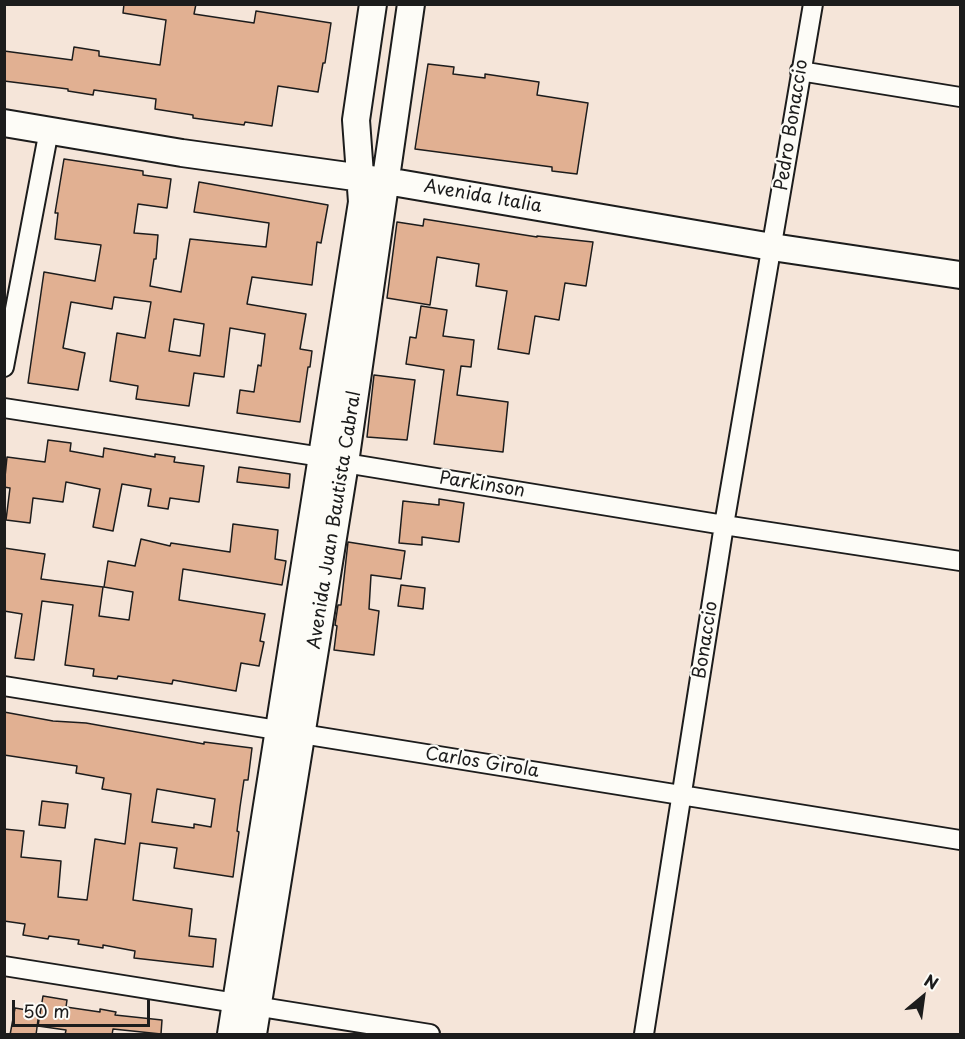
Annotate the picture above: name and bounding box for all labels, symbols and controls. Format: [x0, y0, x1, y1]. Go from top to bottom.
street label: Pedro Bonaccio [771, 58, 813, 192]
street label: Avenida Italia [422, 176, 544, 218]
street label: Avenida Juan Bautista Cabral [304, 389, 366, 651]
street label: Parkinson [438, 468, 526, 502]
street label: Bonaccio [689, 600, 723, 680]
street label: Carlos Girola [423, 743, 541, 783]
north arrow [893, 967, 953, 1027]
text: N [920, 968, 943, 995]
scale bar [15, 988, 153, 1026]
text: 50 m [23, 997, 70, 1024]

